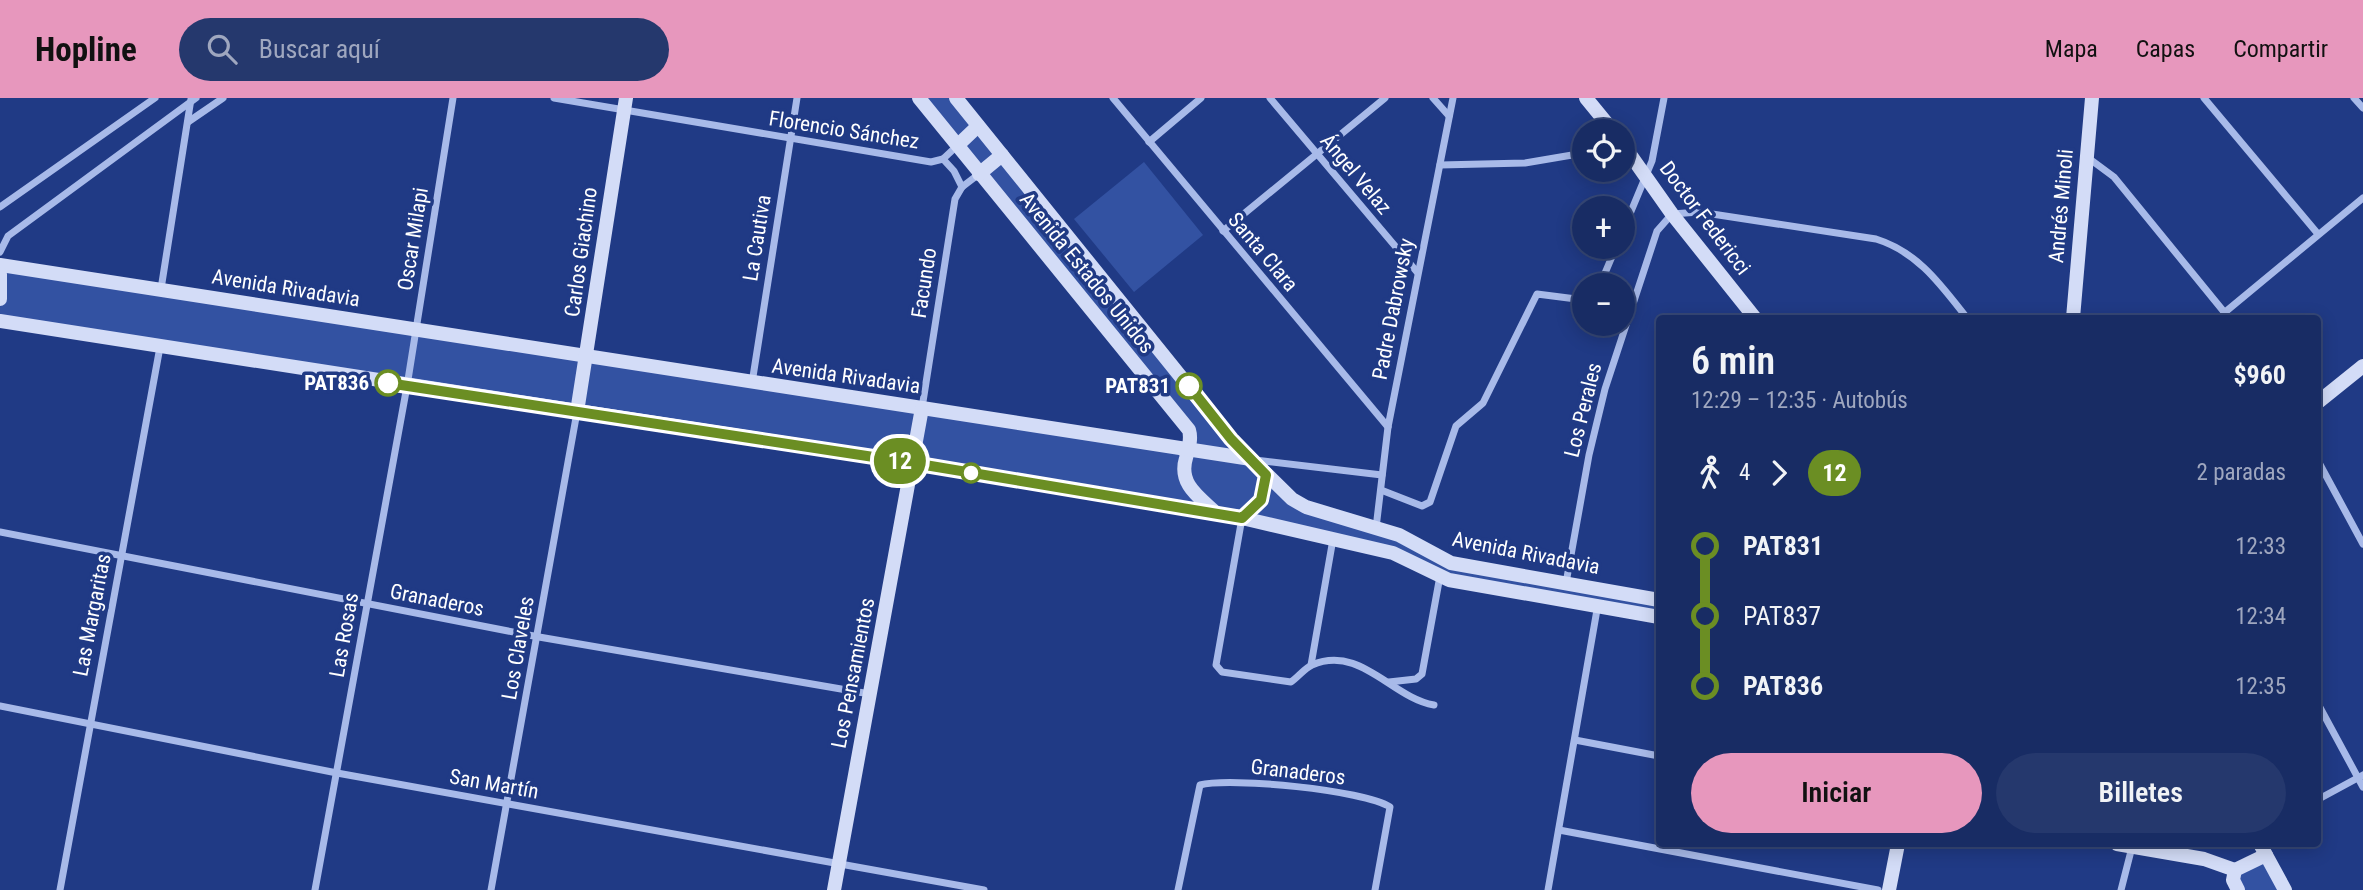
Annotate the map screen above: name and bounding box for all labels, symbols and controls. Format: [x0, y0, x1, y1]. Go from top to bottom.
search box [179, 18, 669, 81]
text: Hopline [35, 30, 137, 69]
icon: search [203, 30, 241, 68]
text: Buscar aquí [259, 34, 380, 64]
text: Mapa [2045, 35, 2098, 63]
text: Capas [2136, 35, 2195, 63]
text: Compartir [2233, 35, 2328, 63]
street label: Florencio Sánchez [767, 106, 921, 154]
map controls [1572, 119, 1635, 336]
button: locate [1572, 119, 1635, 182]
street label: Ángel Velaz [1316, 129, 1396, 219]
street label: Andrés Minoli [2044, 148, 2078, 264]
street label: Doctor Federicci [1655, 157, 1755, 279]
street label: Oscar Milapi [393, 186, 433, 292]
street label: Carlos Giachino [560, 186, 602, 318]
street label: Avenida Estados Unidos [1015, 188, 1159, 358]
street label: La Cautiva [738, 193, 776, 283]
button: + [1572, 196, 1635, 259]
street label: Santa Clara [1223, 208, 1303, 296]
street label: Padre Dabrowsky [1368, 236, 1419, 382]
street label: Facundo [907, 246, 941, 320]
street label: Avenida Rivadavia [210, 264, 362, 312]
button: − [1572, 273, 1635, 336]
text: 6 min [1691, 339, 1775, 383]
street label: Avenida Rivadavia [770, 354, 922, 398]
street label: Los Perales [1560, 360, 1606, 460]
text: $960 [2233, 360, 2286, 390]
marker: PAT836 [375, 370, 401, 396]
place label: PAT836 [304, 371, 369, 395]
marker: PAT831 [1176, 373, 1202, 399]
place label: PAT831 [1105, 374, 1170, 398]
text: 12:29 – 12:35 · Autobús [1691, 387, 1908, 414]
line badge: 12 [869, 438, 932, 484]
text: 12 [888, 447, 912, 475]
icon: walk [1691, 454, 1729, 492]
icon: forward [1760, 454, 1798, 492]
text: 4 [1739, 459, 1750, 486]
text: 12 [1822, 459, 1847, 487]
text: 2 paradas [2197, 459, 2286, 486]
unlabelled marker [961, 463, 981, 483]
street label: Avenida Rivadavia [1450, 527, 1602, 579]
text: PAT831 [1743, 531, 1823, 561]
text: 12:33 [2235, 533, 2286, 560]
street label: Las Margaritas [68, 552, 116, 678]
street label: Granaderos [388, 579, 486, 621]
street label: Las Rosas [325, 591, 363, 679]
street label: Los Claveles [497, 594, 539, 702]
street label: Los Pensamientos [827, 596, 879, 750]
text: PAT837 [1743, 601, 1821, 631]
text: 12:34 [2235, 603, 2286, 630]
text: PAT836 [1743, 671, 1823, 701]
text: 12:35 [2235, 673, 2286, 700]
button: Iniciar [1691, 753, 1982, 833]
button: Billetes [1996, 753, 2286, 833]
street label: Granaderos [1249, 754, 1347, 790]
street label: San Martín [448, 764, 540, 804]

